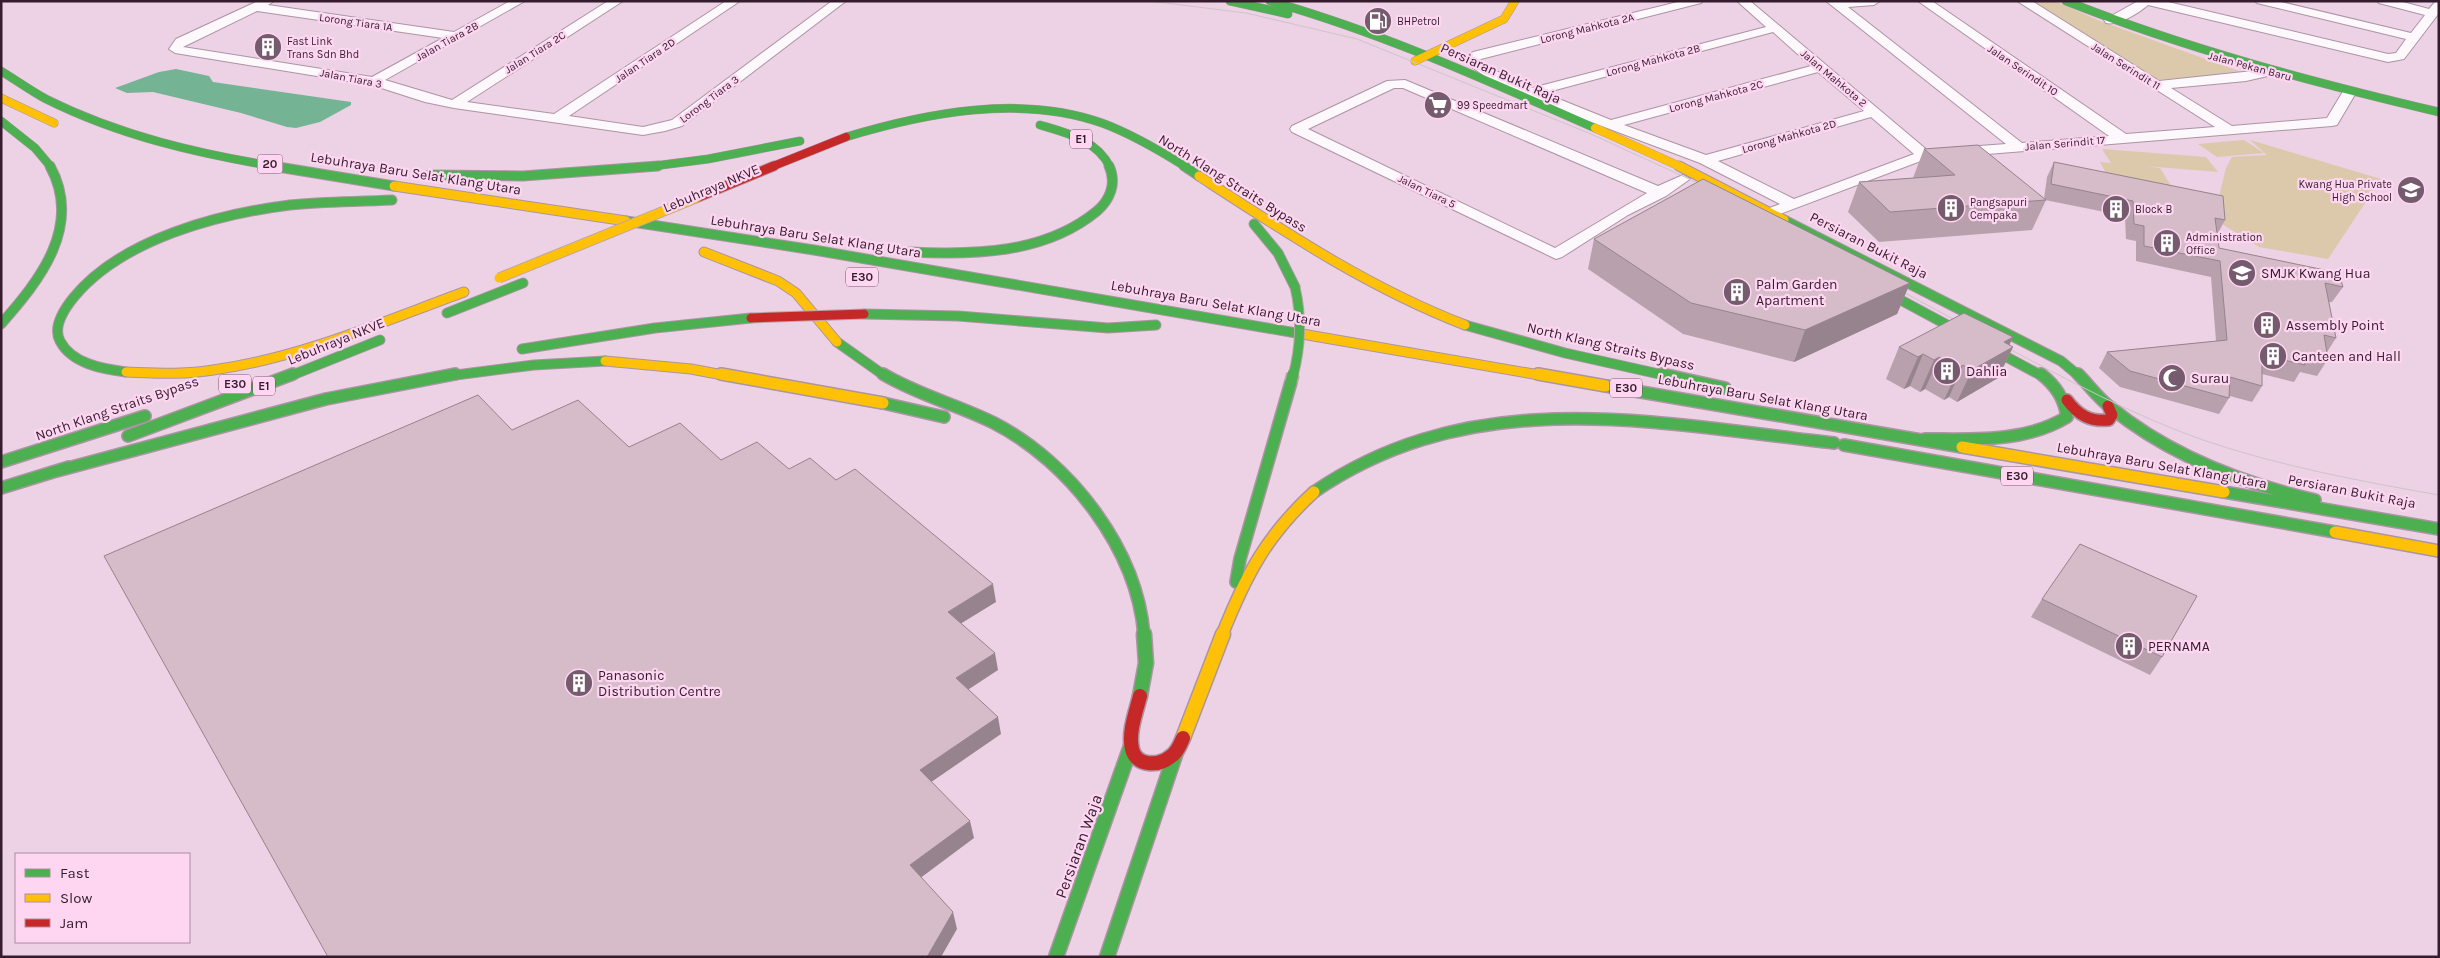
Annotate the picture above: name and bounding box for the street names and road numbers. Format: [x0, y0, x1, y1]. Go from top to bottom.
street label: Lorong Mahkota 2A [1539, 10, 1636, 46]
street label: Lorong Tiara 1A [318, 11, 394, 34]
street label: Jalan Tiara 2B [414, 19, 481, 64]
street label: Jalan Tiara 2C [502, 28, 568, 76]
street label: Jalan Tiara 2D [613, 35, 678, 85]
street label: Persiaran Bukit Raja [1438, 39, 1564, 108]
street label: Jalan Serindit 11 [2089, 40, 2163, 93]
street label: Lorong Mahkota 2B [1605, 42, 1702, 79]
street label: Jalan Serindit 10 [1985, 42, 2060, 99]
street label: Jalan Mahkota 2 [1798, 47, 1869, 110]
street label: Jalan Pekan Baru [2207, 49, 2293, 84]
street label: Jalan Tiara 3 [319, 66, 383, 91]
street label: Lorong Tiara 3 [677, 73, 741, 126]
street label: Lorong Mahkota 2C [1668, 78, 1765, 115]
street label: Lorong Mahkota 2D [1741, 117, 1838, 156]
road number: E1 [1070, 130, 1092, 148]
street label: North Klang Straits Bypass [1155, 131, 1310, 236]
street label: Jalan Serindit 17 [2024, 134, 2106, 153]
street label: Lebuhraya Baru Selat Klang Utara [309, 148, 522, 199]
road number: 20 [258, 154, 282, 173]
street label: Lebuhraya NKVE [660, 160, 762, 216]
street label: Jalan Tiara 5 [1396, 172, 1458, 211]
street label: Persiaran Bukit Raja [1807, 208, 1931, 283]
street label: Lebuhraya Baru Selat Klang Utara [709, 211, 922, 262]
road number: E30 [846, 268, 878, 286]
street label: Lebuhraya Baru Selat Klang Utara [1110, 277, 1322, 330]
street label: Lebuhraya NKVE [285, 314, 387, 369]
street label: North Klang Straits Bypass [1525, 319, 1696, 374]
street label: Lebuhraya Baru Selat Klang Utara [1657, 371, 1869, 424]
street label: North Klang Straits Bypass [33, 373, 201, 444]
road number: E30 [219, 374, 251, 394]
road number: E1 [253, 376, 275, 396]
road number: E30 [1610, 378, 1642, 398]
street label: Lebuhraya Baru Selat Klang Utara [2056, 439, 2268, 492]
road number: E30 [2001, 466, 2033, 486]
street label: Persiaran Bukit Raja [2286, 471, 2417, 512]
street label: Persiaran Waja [1051, 792, 1106, 901]

